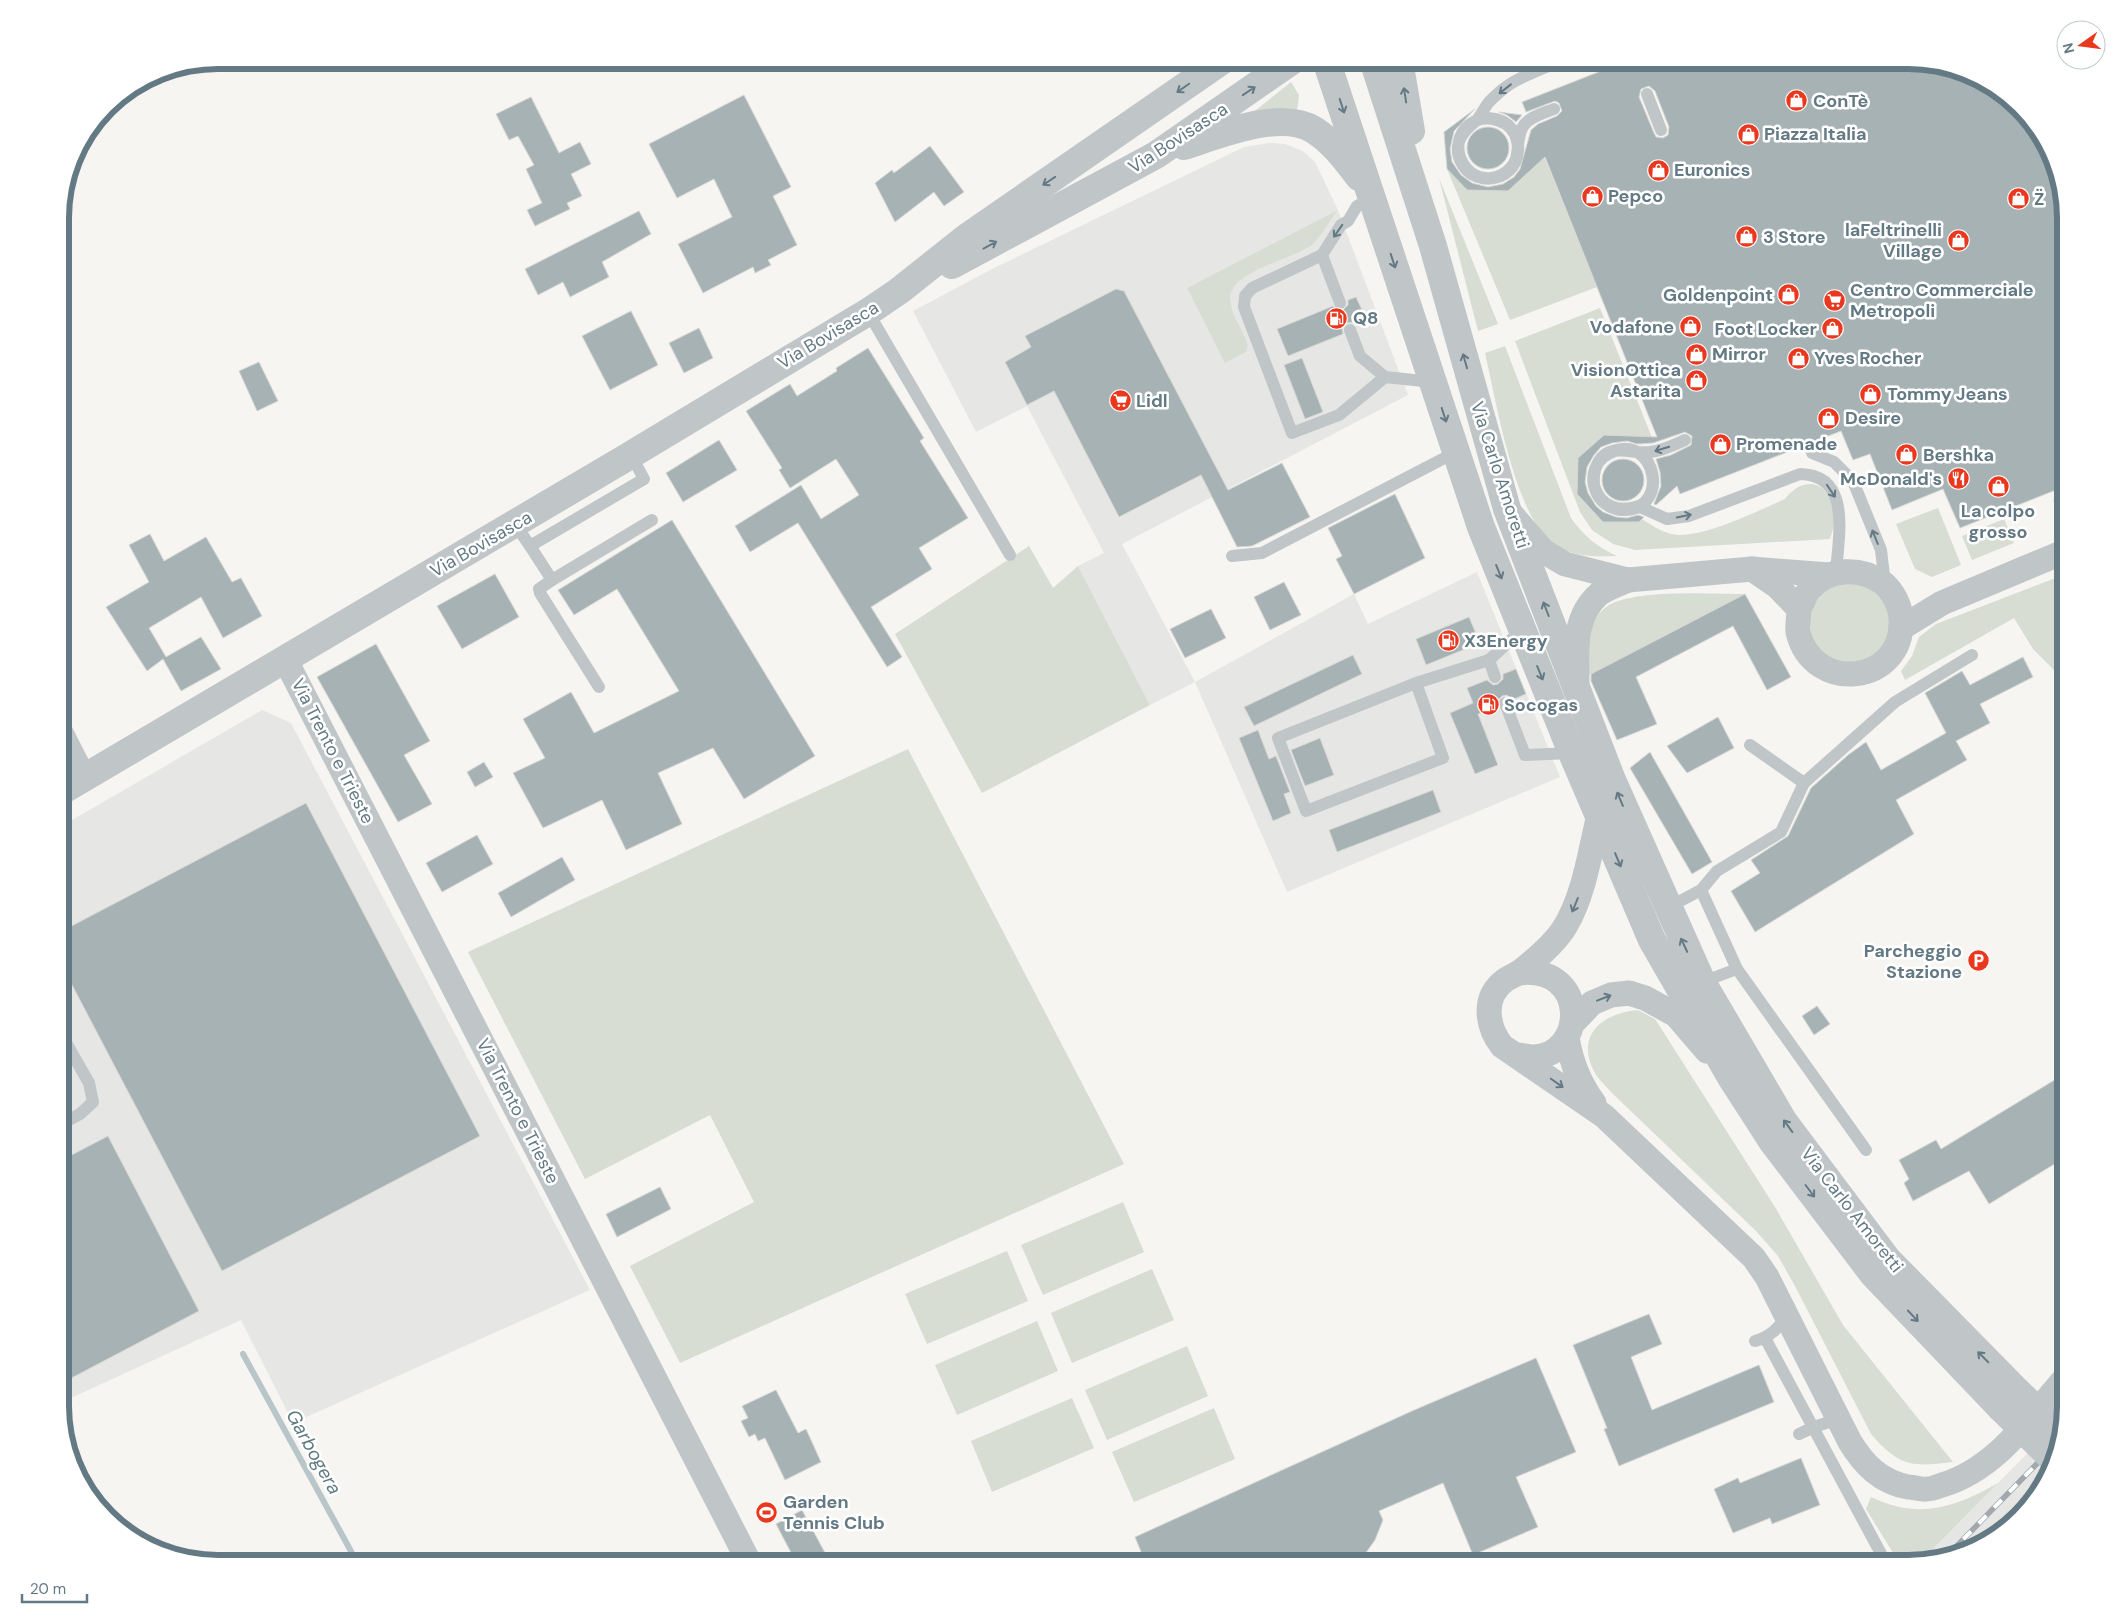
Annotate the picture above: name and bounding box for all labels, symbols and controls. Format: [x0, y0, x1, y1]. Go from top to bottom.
north arrow [2056, 20, 2106, 70]
text: N [2058, 41, 2078, 55]
one-way arrow [1176, 83, 1190, 93]
one-way arrow [1498, 83, 1511, 94]
one-way arrow [1242, 86, 1256, 96]
one-way arrow [1399, 87, 1409, 103]
shop icon: ConTè [1785, 89, 1809, 113]
place label: ConTè [1813, 89, 1868, 113]
street label: Via Bovisasca [1124, 97, 1232, 179]
one-way arrow [1338, 98, 1347, 113]
shop icon: Piazza Italia [1736, 122, 1760, 146]
place label: Piazza Italia [1764, 122, 1866, 146]
shop icon: Euronics [1646, 158, 1670, 182]
place label: Euronics [1674, 158, 1750, 182]
one-way arrow [1042, 175, 1056, 186]
shop icon: Pepco [1580, 184, 1604, 208]
place label: Pepco [1608, 184, 1663, 208]
shop icon: Z̈ [2006, 187, 2030, 211]
place label: Z̈ [2034, 187, 2044, 211]
place label: laFeltrinelli Village [1845, 218, 1942, 263]
one-way arrow [1333, 224, 1343, 238]
shop icon: 3 Store [1735, 225, 1759, 249]
place label: 3 Store [1763, 225, 1826, 249]
shop icon: laFeltrinelli Village [1946, 228, 1970, 252]
one-way arrow [982, 240, 996, 250]
one-way arrow [1388, 252, 1398, 268]
place label: Centro Commerciale Metropoli [1850, 278, 2034, 323]
place label: Goldenpoint [1663, 283, 1773, 307]
shop icon: Goldenpoint [1777, 283, 1801, 307]
supermarket icon: Centro Commerciale Metropoli [1822, 288, 1846, 312]
street label: Via Bovisasca [773, 295, 883, 375]
fuel station icon: Q8 [1325, 306, 1349, 330]
place label: Q8 [1353, 306, 1379, 330]
place label: Vodafone [1590, 315, 1674, 339]
shop icon: Vodafone [1678, 315, 1702, 339]
place label: Foot Locker [1714, 317, 1817, 341]
shop icon: Foot Locker [1821, 317, 1845, 341]
shop icon: Mirror [1684, 342, 1708, 366]
place label: Mirror [1712, 342, 1766, 366]
shop icon: Yves Rocher [1786, 346, 1810, 370]
place label: Yves Rocher [1814, 346, 1921, 370]
one-way arrow [1460, 354, 1470, 370]
place label: VisionOttica Astarita [1571, 358, 1681, 403]
shop icon: VisionOttica Astarita [1685, 368, 1709, 392]
shop icon: Tommy Jeans [1859, 382, 1883, 406]
place label: Tommy Jeans [1887, 382, 2008, 406]
supermarket icon: Lidl [1108, 389, 1132, 413]
place label: Lidl [1136, 389, 1168, 413]
street label: Via Carlo Amoretti [1465, 398, 1535, 552]
shop icon: Desire [1817, 406, 1841, 430]
place label: Desire [1845, 406, 1901, 430]
one-way arrow [1439, 407, 1449, 423]
shop icon: Promenade [1708, 432, 1732, 456]
place label: Promenade [1736, 432, 1837, 456]
shop icon: Bershka [1895, 443, 1919, 467]
place label: Bershka [1923, 443, 1994, 467]
one-way arrow [1654, 445, 1670, 454]
place label: McDonald's [1840, 467, 1942, 491]
restaurant icon: McDonald's [1946, 467, 1970, 491]
shop icon: La colpo grosso [1986, 474, 2010, 498]
one-way arrow [1826, 484, 1837, 498]
place label: La colpo grosso [1961, 499, 2035, 544]
street label: Via Bovisasca [426, 505, 536, 583]
one-way arrow [1675, 511, 1691, 521]
one-way arrow [1870, 530, 1880, 545]
one-way arrow [1494, 564, 1504, 579]
one-way arrow [1541, 602, 1551, 617]
fuel station icon: X3Energy [1436, 629, 1460, 653]
place label: X3Energy [1464, 629, 1548, 653]
one-way arrow [1536, 666, 1545, 681]
street label: Via Trento e Trieste [286, 674, 380, 828]
fuel station icon: Socogas [1476, 693, 1500, 717]
place label: Socogas [1504, 693, 1578, 717]
one-way arrow [1615, 792, 1625, 807]
one-way arrow [1613, 852, 1623, 867]
one-way arrow [1570, 897, 1579, 912]
one-way arrow [1679, 938, 1689, 953]
place label: Parcheggio Stazione [1864, 939, 1962, 984]
parking icon: Parcheggio Stazione [1966, 949, 1990, 973]
one-way arrow [1596, 993, 1611, 1002]
street label: Via Trento e Trieste [471, 1034, 565, 1188]
one-way arrow [1550, 1078, 1564, 1088]
one-way arrow [1783, 1119, 1793, 1133]
street label: Via Carlo Amoretti [1795, 1142, 1909, 1278]
one-way arrow [1805, 1184, 1816, 1197]
one-way arrow [1907, 1310, 1919, 1323]
one-way arrow [1977, 1350, 1989, 1363]
water label: Garbogera [280, 1405, 348, 1499]
place label: Garden Tennis Club [783, 1490, 885, 1535]
sports icon: Garden Tennis Club [755, 1500, 779, 1524]
scale bar [22, 1572, 88, 1604]
text: 20 m [30, 1579, 66, 1599]

